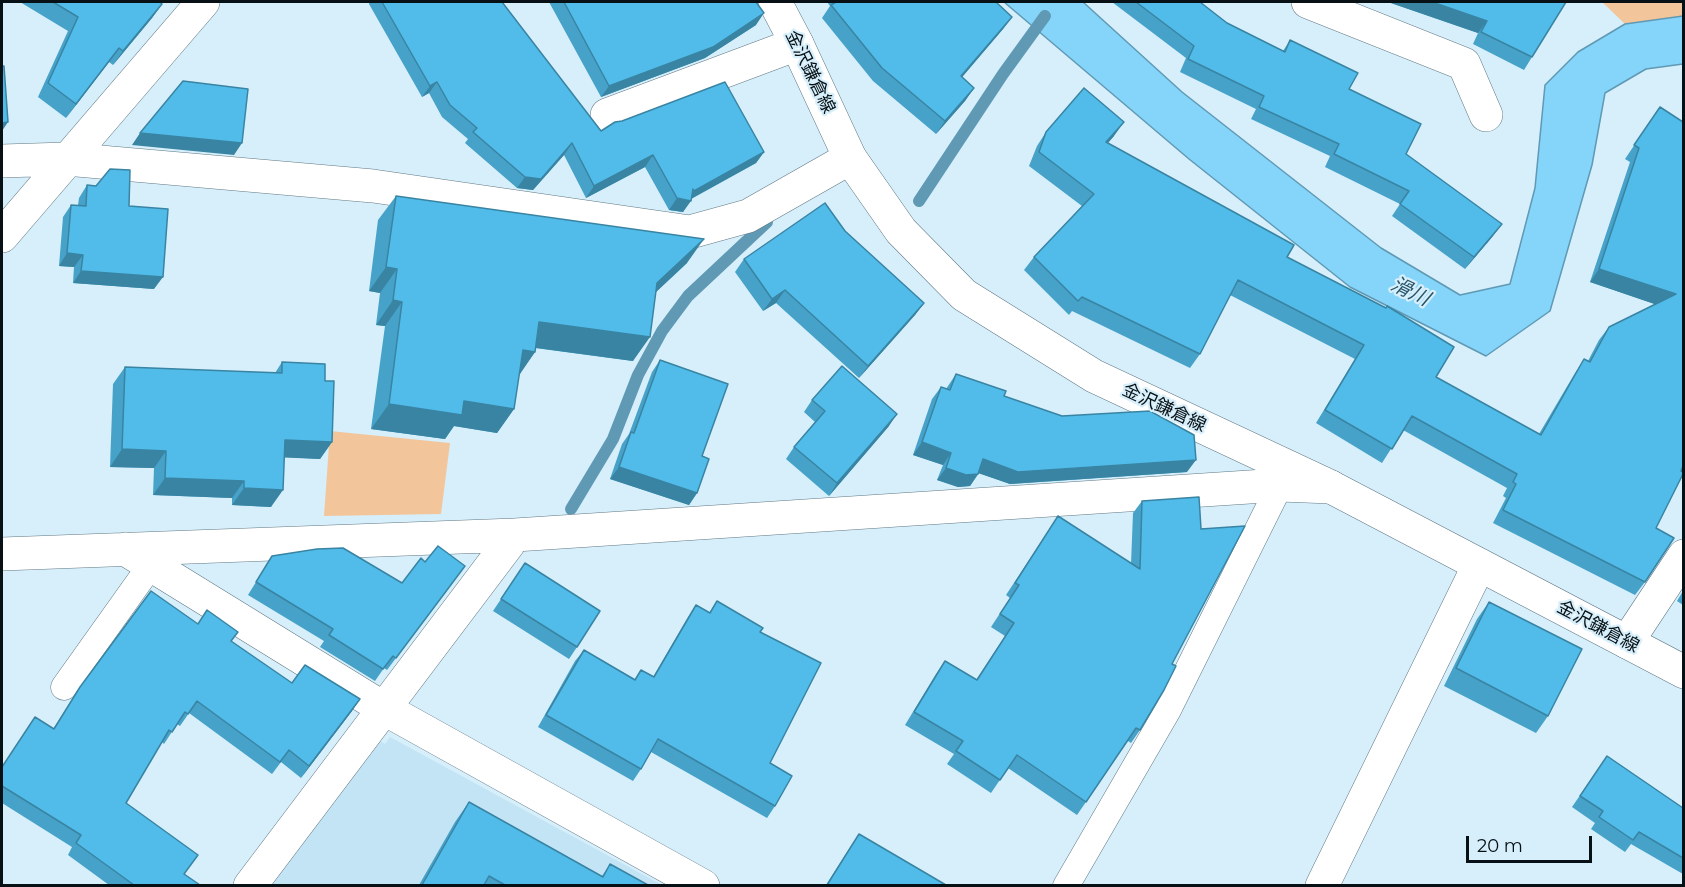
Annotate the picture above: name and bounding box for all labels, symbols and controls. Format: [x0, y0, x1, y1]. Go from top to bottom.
street label: 金沢鎌倉線 [781, 27, 839, 117]
water label: 滑川 [1387, 272, 1433, 312]
street label: 金沢鎌倉線 [1119, 379, 1209, 437]
street label: 金沢鎌倉線 [1553, 596, 1643, 658]
scale bar [1469, 824, 1595, 862]
text: 20 m [1477, 835, 1523, 857]

